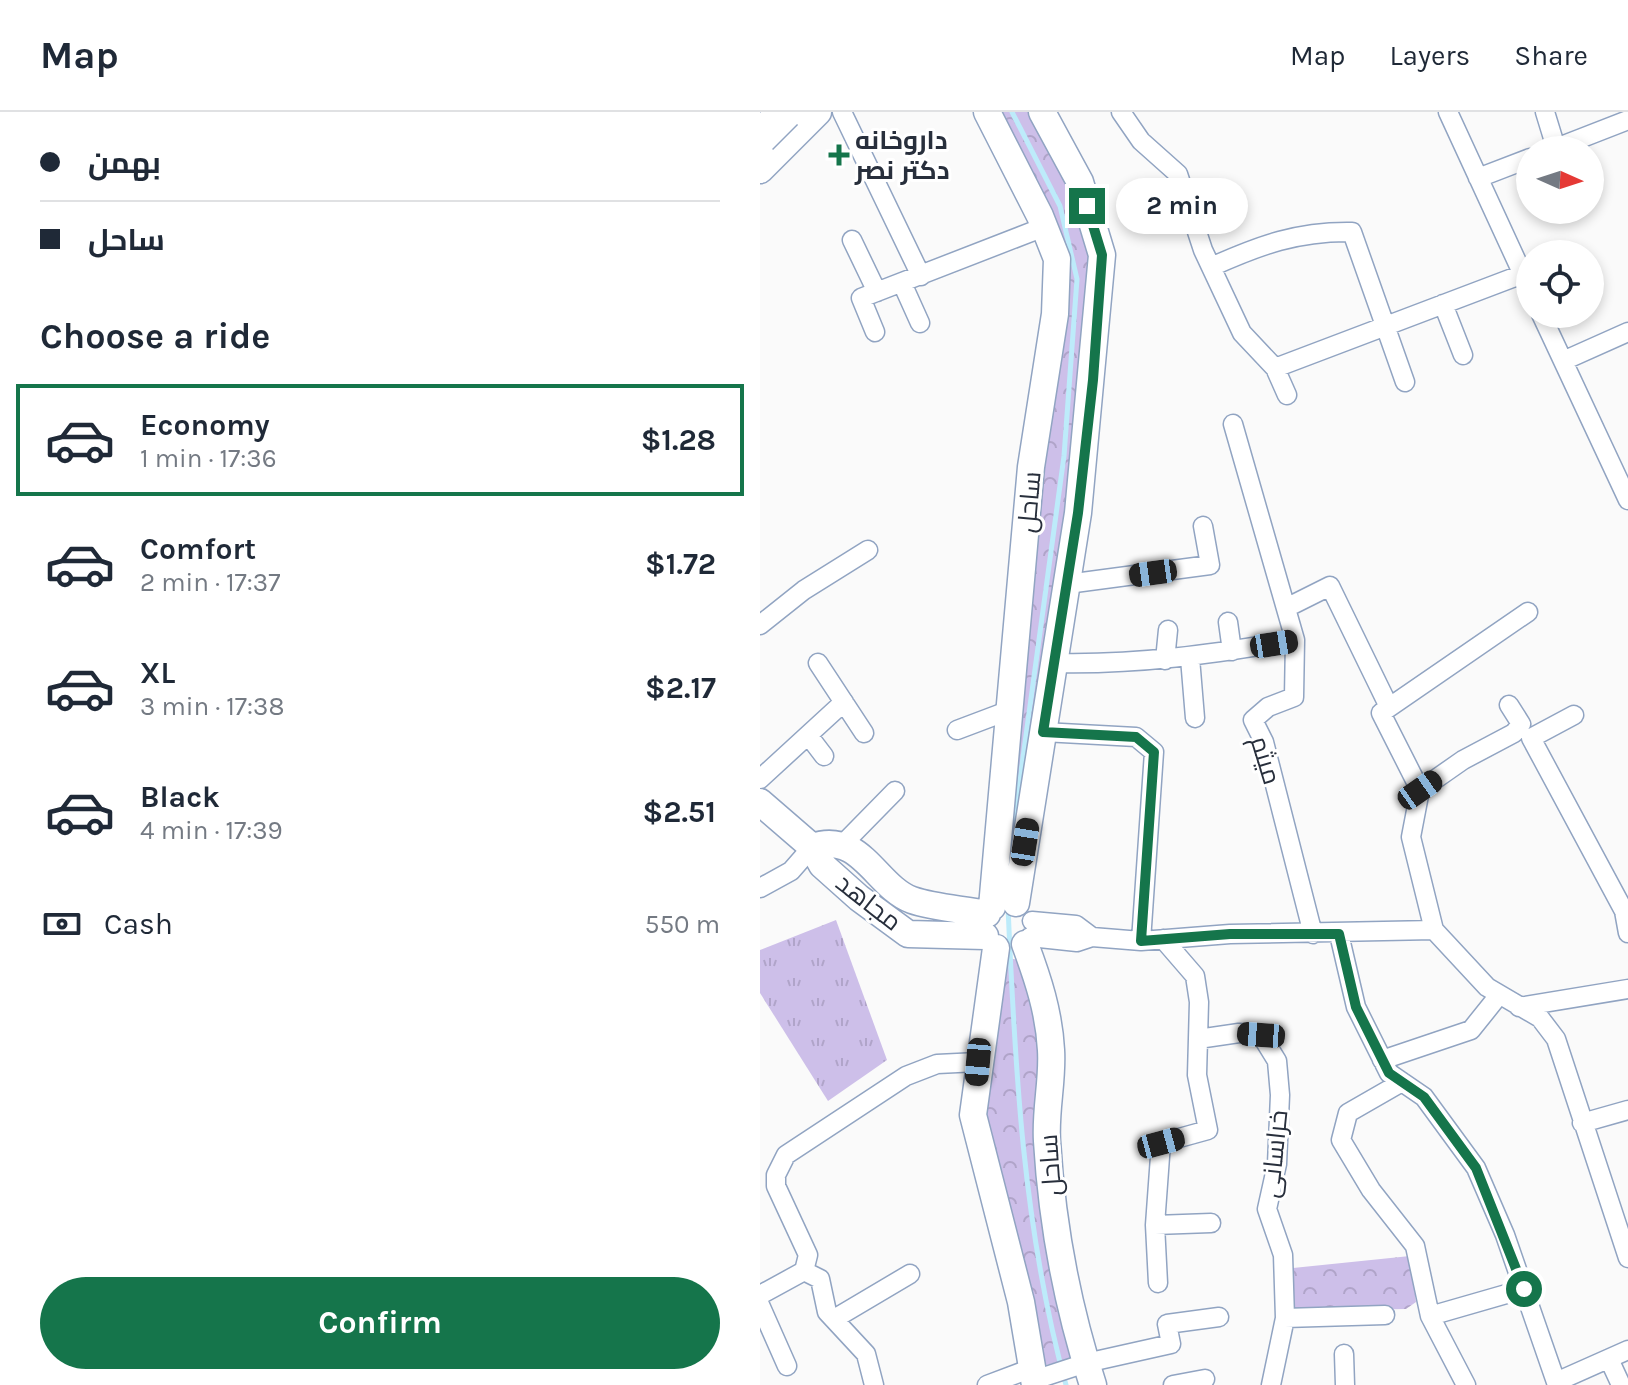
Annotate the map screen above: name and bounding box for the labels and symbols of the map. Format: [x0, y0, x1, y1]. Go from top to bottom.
place label: داروخانه دکتر نصر [854, 125, 950, 186]
north arrow [1516, 136, 1604, 224]
marker: داروخانه دکتر نصر [830, 146, 848, 164]
callout: 2 min [1115, 178, 1247, 234]
route end [1069, 188, 1105, 224]
street label: ساحل [1011, 470, 1048, 534]
car [1128, 558, 1178, 588]
car [1248, 628, 1300, 660]
street label: میثم [1242, 732, 1288, 789]
car [1393, 766, 1447, 814]
car [1009, 816, 1041, 868]
street label: مجاهد [830, 867, 908, 938]
car [1236, 1021, 1286, 1049]
car [964, 1037, 992, 1087]
street label: خراسانی [1254, 1109, 1295, 1200]
car [1135, 1125, 1187, 1161]
street label: ساحل [1033, 1133, 1068, 1197]
route start [1506, 1271, 1542, 1307]

